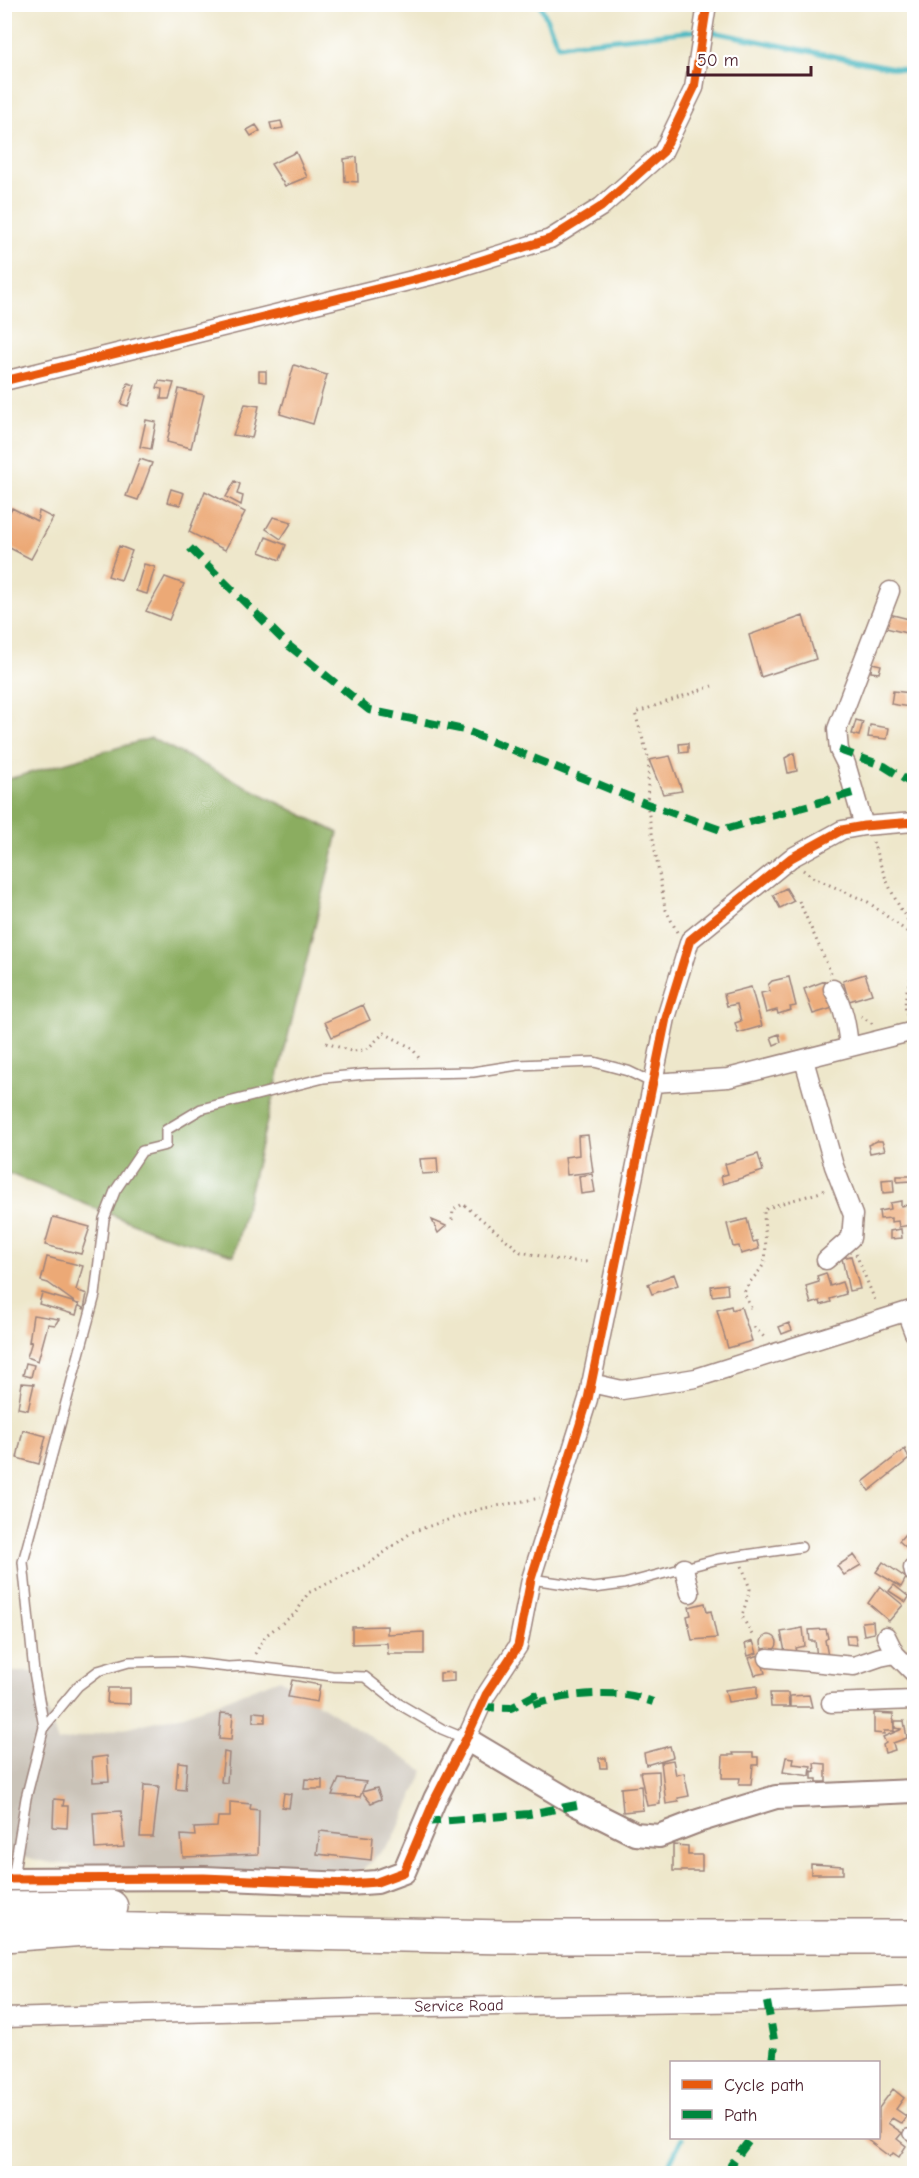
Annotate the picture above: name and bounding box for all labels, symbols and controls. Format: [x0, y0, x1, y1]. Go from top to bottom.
scale bar [688, 39, 811, 77]
text: 50 m [697, 50, 739, 71]
street label: Service Road [414, 1996, 504, 2016]
legend [670, 2061, 880, 2139]
text: Cycle path [724, 2075, 804, 2096]
text: Path [724, 2105, 757, 2126]

